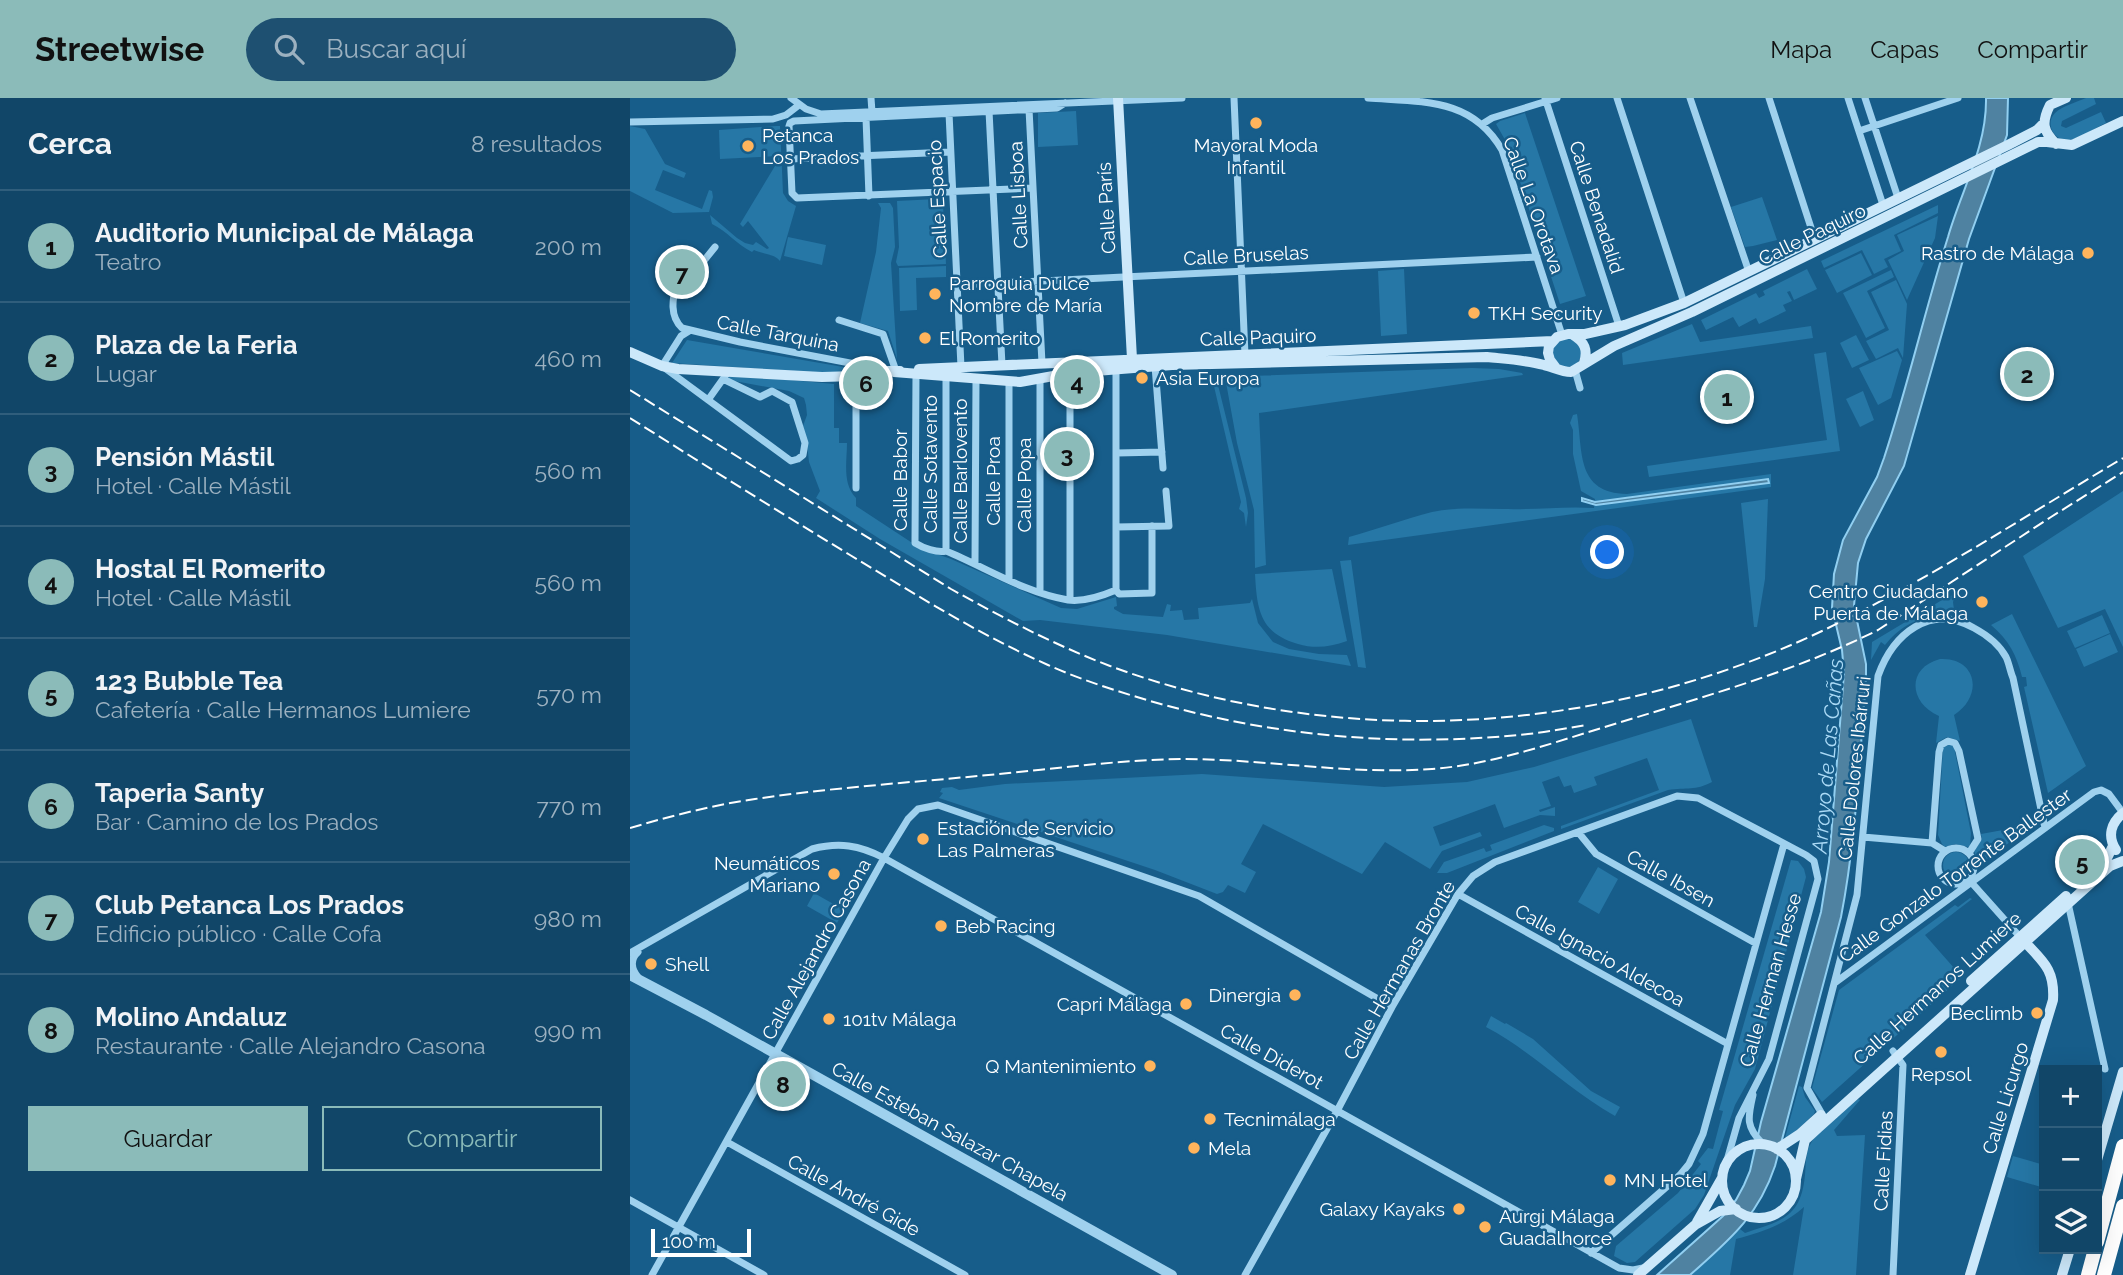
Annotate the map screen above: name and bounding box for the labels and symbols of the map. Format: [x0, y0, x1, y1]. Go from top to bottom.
marker: Mayoral Moda Infantil [1248, 115, 1264, 131]
place label: Petanca Los Prados [762, 124, 859, 168]
street label: Calle La Orotava [1499, 133, 1569, 277]
place label: Mayoral Moda Infantil [1194, 134, 1318, 178]
marker: Petanca Los Prados [740, 138, 756, 154]
street label: Calle Benadalid [1565, 138, 1629, 276]
street label: Calle Espacio [923, 139, 951, 259]
street label: Calle Lisboa [1004, 141, 1032, 249]
street label: Calle París [1093, 162, 1119, 254]
street label: Calle Paquiro [1755, 199, 1869, 269]
street label: Calle Bruselas [1183, 241, 1309, 269]
place label: Rastro de Málaga [1921, 242, 2074, 264]
marker: Rastro de Málaga [2080, 245, 2096, 261]
pin: 7 [659, 246, 705, 298]
place label: Parroquia Dulce Nombre de María [949, 272, 1102, 316]
marker: Parroquia Dulce Nombre de María [927, 286, 943, 302]
place label: TKH Security [1488, 302, 1603, 324]
marker: TKH Security [1466, 305, 1482, 321]
street label: Calle Tarquina [715, 310, 841, 356]
street label: Calle Paquiro [1199, 324, 1317, 350]
place label: El Romerito [939, 327, 1040, 349]
marker: El Romerito [917, 330, 933, 346]
pin: 2 [2004, 348, 2050, 400]
pin: 4 [1054, 356, 1100, 408]
pin: 6 [843, 357, 889, 409]
place label: Asia Europa [1156, 367, 1260, 389]
marker: Asia Europa [1134, 370, 1150, 386]
pin: 1 [1704, 371, 1750, 423]
street label: Calle Sotavento [919, 395, 941, 533]
street label: Calle Barlovento [949, 399, 971, 543]
street label: Calle Babor [889, 428, 911, 531]
pin: 3 [1044, 428, 1090, 480]
street label: Calle Proa [982, 436, 1004, 526]
street label: Calle Popa [1013, 438, 1035, 532]
your location [1590, 535, 1624, 569]
place label: Centro Ciudadano Puerta de Málaga [1809, 580, 1968, 624]
marker: Centro Ciudadano Puerta de Málaga [1974, 594, 1990, 610]
water label: Arroyo de Las Cañas [1806, 658, 1848, 855]
street label: Calle Dolores Ibárruri [1833, 675, 1875, 861]
street label: Calle Gonzalo Torrente Ballester [1834, 783, 2076, 967]
place label: Estación de Servicio Las Palmeras [937, 817, 1114, 861]
marker: Estación de Servicio Las Palmeras [915, 831, 931, 847]
pin: 5 [2059, 836, 2105, 888]
street label: Calle Ibsen [1623, 845, 1719, 911]
place label: Neumáticos Mariano [714, 852, 820, 896]
street label: Calle Alejandro Casona [757, 855, 875, 1043]
marker: Neumáticos Mariano [826, 866, 842, 882]
street label: Calle Hermanas Bronte [1339, 876, 1459, 1064]
street label: Calle Herman Hesse [1735, 891, 1805, 1069]
street label: Calle Ignacio Aldecoa [1511, 899, 1689, 1011]
street label: Calle Hermanos Lumiere [1849, 907, 2025, 1069]
place label: Beb Racing [955, 915, 1055, 937]
marker: Beb Racing [933, 918, 949, 934]
place label: Shell [665, 953, 710, 975]
marker: Shell [643, 956, 659, 972]
place label: Dinergia [1208, 984, 1281, 1006]
marker: Dinergia [1287, 987, 1303, 1003]
place label: Capri Málaga [1057, 993, 1172, 1015]
marker: Capri Málaga [1178, 996, 1194, 1012]
place label: Beclimb [1950, 1002, 2023, 1024]
marker: Beclimb [2029, 1005, 2045, 1021]
place label: 101tv Málaga [843, 1008, 956, 1030]
marker: 101tv Málaga [821, 1011, 837, 1027]
street label: Calle Diderot [1217, 1019, 1328, 1094]
street label: Calle Licurgo [1978, 1039, 2032, 1157]
marker: Repsol [1933, 1044, 1949, 1060]
place label: Q Mantenimiento [985, 1055, 1136, 1077]
street label: Calle Esteban Salazar Chapela [828, 1057, 1072, 1205]
pin: 8 [760, 1058, 806, 1110]
marker: Q Mantenimiento [1142, 1058, 1158, 1074]
place label: Repsol [1911, 1063, 1972, 1085]
place label: Tecnimálaga [1224, 1108, 1336, 1130]
street label: Calle Fidias [1869, 1110, 1897, 1212]
marker: Tecnimálaga [1202, 1111, 1218, 1127]
place label: Mela [1208, 1137, 1251, 1159]
marker: Mela [1186, 1140, 1202, 1156]
street label: Calle André Gide [784, 1150, 924, 1240]
place label: MN Hotel [1624, 1169, 1709, 1191]
marker: MN Hotel [1602, 1172, 1618, 1188]
place label: Galaxy Kayaks [1319, 1198, 1445, 1220]
marker: Galaxy Kayaks [1451, 1201, 1467, 1217]
place label: Aurgi Málaga Guadalhorce [1499, 1205, 1615, 1249]
marker: Aurgi Málaga Guadalhorce [1477, 1219, 1493, 1235]
scale bar [651, 1226, 751, 1258]

